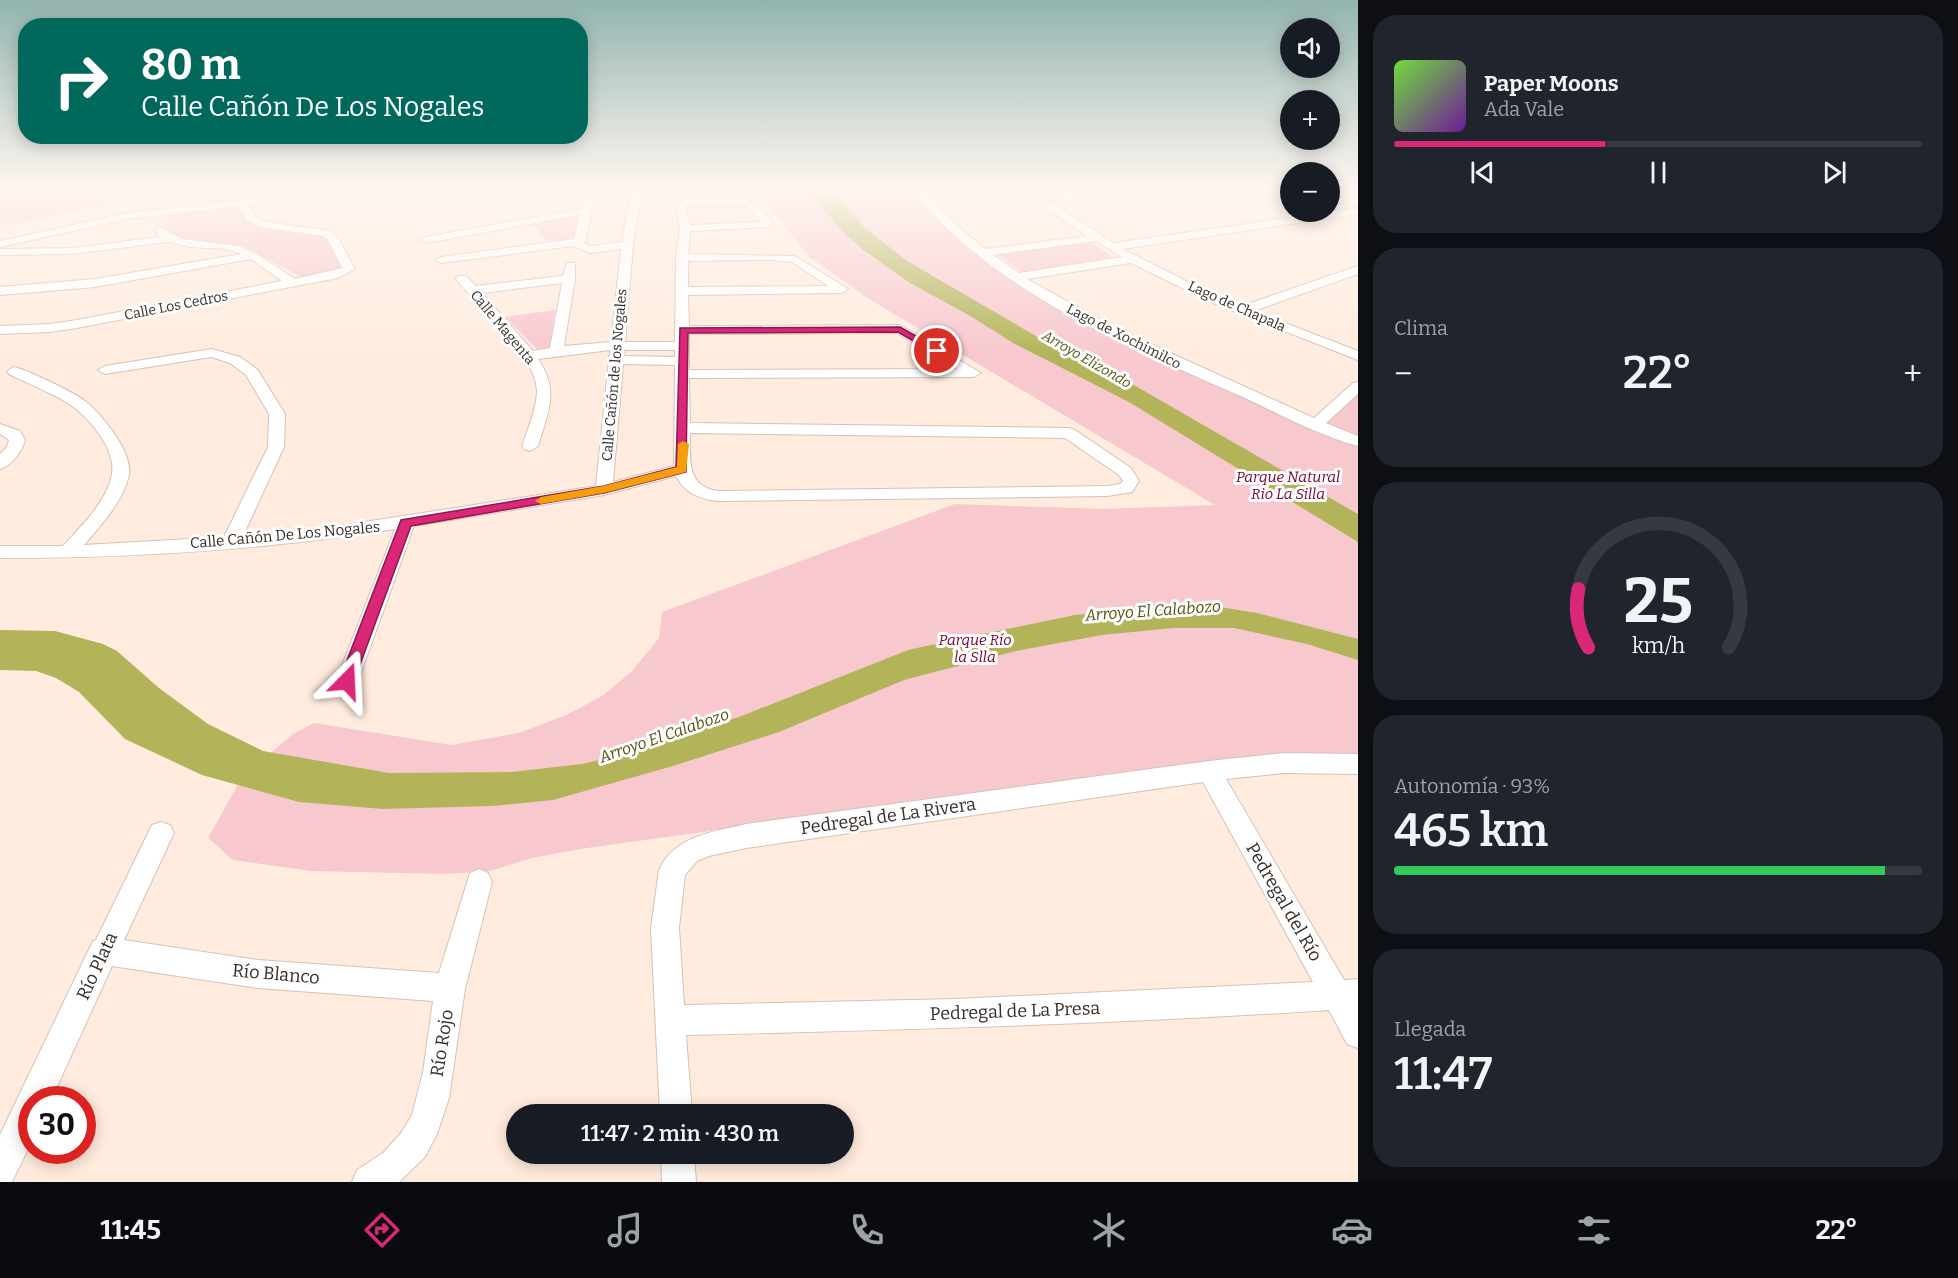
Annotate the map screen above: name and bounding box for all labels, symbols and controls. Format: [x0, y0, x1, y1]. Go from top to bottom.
map controls [1280, 18, 1340, 222]
button: sound [1280, 18, 1340, 78]
text: 80 m [141, 40, 241, 90]
icon: right [42, 42, 120, 120]
text: Paper Moons [1484, 70, 1619, 97]
button: + [1280, 90, 1340, 150]
text: Calle Cañón De Los Nogales [141, 91, 484, 123]
text: Ada Vale [1484, 97, 1564, 121]
icon: previous [1466, 156, 1499, 189]
icon: pause [1642, 156, 1675, 189]
icon: next [1818, 156, 1851, 189]
button: − [1280, 162, 1340, 222]
street label: Lago de Chapala [1185, 277, 1289, 336]
street label: Calle Los Cedros [123, 287, 229, 324]
street label: Calle Magenta [467, 287, 539, 368]
street label: Calle Cañón de los Nogales [598, 288, 630, 462]
street label: Lago de Xochimilco [1064, 300, 1184, 373]
text: Clima [1394, 316, 1448, 340]
pin [911, 325, 962, 376]
water label: Arroyo Elizondo [1038, 327, 1135, 392]
icon: arrive [920, 334, 953, 367]
text: 22° [1623, 346, 1693, 400]
text: − [1394, 354, 1412, 394]
text: + [1903, 354, 1922, 394]
park label: Parque Natural Rio La Silla [1236, 468, 1340, 503]
street label: Calle Cañón De Los Nogales [189, 518, 381, 552]
text: 25 [1623, 564, 1693, 639]
water label: Arroyo El Calabozo [1084, 596, 1221, 625]
park label: Parque Río la Slla [938, 631, 1012, 666]
text: km/h [1631, 633, 1685, 659]
position arrow [315, 649, 379, 713]
water label: Arroyo El Calabozo [596, 704, 731, 767]
text: Autonomía · 93% [1394, 774, 1550, 798]
street label: Pedregal de La Rivera [799, 793, 977, 839]
text: 465 km [1394, 804, 1548, 858]
street label: Pedregal del Río [1241, 839, 1327, 965]
street label: Río Plata [72, 928, 122, 1003]
street label: Río Blanco [231, 959, 321, 989]
street label: Pedregal de La Presa [929, 997, 1101, 1025]
street label: Río Rojo [426, 1008, 458, 1078]
text: Llegada [1394, 1017, 1466, 1041]
text: 11:47 [1394, 1047, 1492, 1101]
speed limit sign: 30 [18, 1086, 96, 1164]
text: 11:47 · 2 min · 430 m [581, 1120, 779, 1147]
icon: directions [361, 1209, 403, 1251]
icon: music [604, 1209, 646, 1251]
icon: phone [846, 1209, 888, 1251]
icon: climate [1088, 1209, 1130, 1251]
icon: car [1331, 1209, 1373, 1251]
icon: filters [1573, 1209, 1615, 1251]
text: 11:45 [100, 1214, 161, 1246]
text: 22° [1815, 1214, 1858, 1246]

